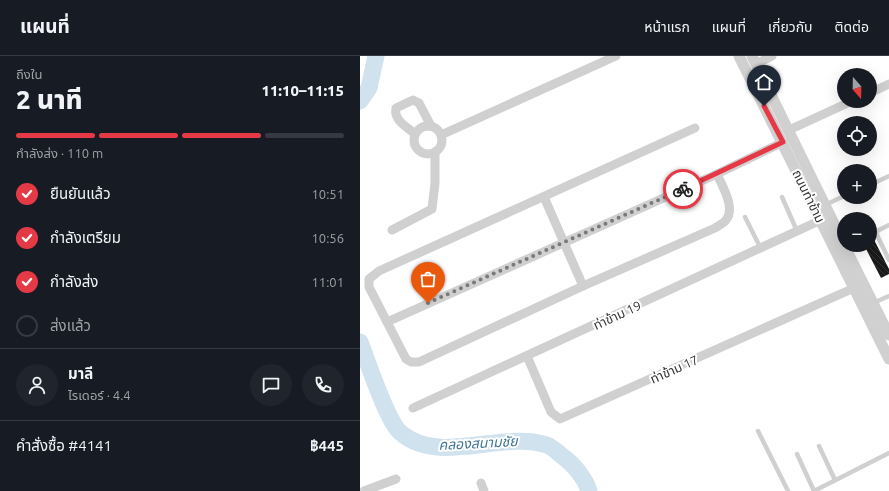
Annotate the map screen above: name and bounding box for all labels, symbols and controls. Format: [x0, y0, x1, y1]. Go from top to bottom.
text: แผนที่ [20, 15, 70, 37]
text: หน้าแรก [644, 19, 690, 35]
text: แผนที่ [712, 19, 746, 35]
text: เกี่ยวกับ [768, 19, 813, 35]
text: ติดต่อ [835, 19, 869, 35]
pin [747, 65, 781, 106]
text: ถึงใน [16, 67, 42, 81]
north arrow [837, 68, 877, 108]
map controls [837, 68, 877, 252]
icon: home [753, 71, 775, 93]
text: 11:10–11:15 [261, 82, 344, 99]
text: 2 นาที [16, 85, 83, 114]
button: locate [837, 116, 877, 156]
text: กำลังส่ง · 110 m [16, 146, 103, 160]
button: + [837, 164, 877, 204]
street label: ถนนท่าข้าม [790, 167, 828, 225]
courier [663, 169, 703, 209]
icon: bike [672, 178, 694, 200]
icon: check [16, 183, 38, 205]
text: ยืนยันแล้ว [50, 185, 111, 202]
text: 10:51 [311, 187, 344, 201]
button: − [837, 212, 877, 252]
icon: check [16, 227, 38, 249]
text: กำลังเตรียม [50, 229, 121, 246]
text: 10:56 [311, 231, 344, 245]
pin [411, 262, 445, 303]
icon: bag [417, 268, 439, 290]
icon: check [16, 271, 38, 293]
text: กำลังส่ง [50, 273, 98, 290]
text: 11:01 [311, 275, 344, 289]
street label: ท่าข้าม 19 [591, 298, 643, 332]
text: ส่งแล้ว [50, 317, 91, 334]
street label: ท่าข้าม 17 [648, 352, 700, 386]
button: person [16, 364, 58, 406]
button: chat [250, 364, 292, 406]
button: phone [302, 364, 344, 406]
text: มาลี [68, 365, 93, 382]
text: ไรเดอร์ · 4.4 [68, 388, 131, 402]
water label: คลองสนามชัย [438, 433, 520, 453]
text: คำสั่งซื้อ #4141 [16, 437, 112, 454]
text: ฿445 [310, 437, 344, 454]

